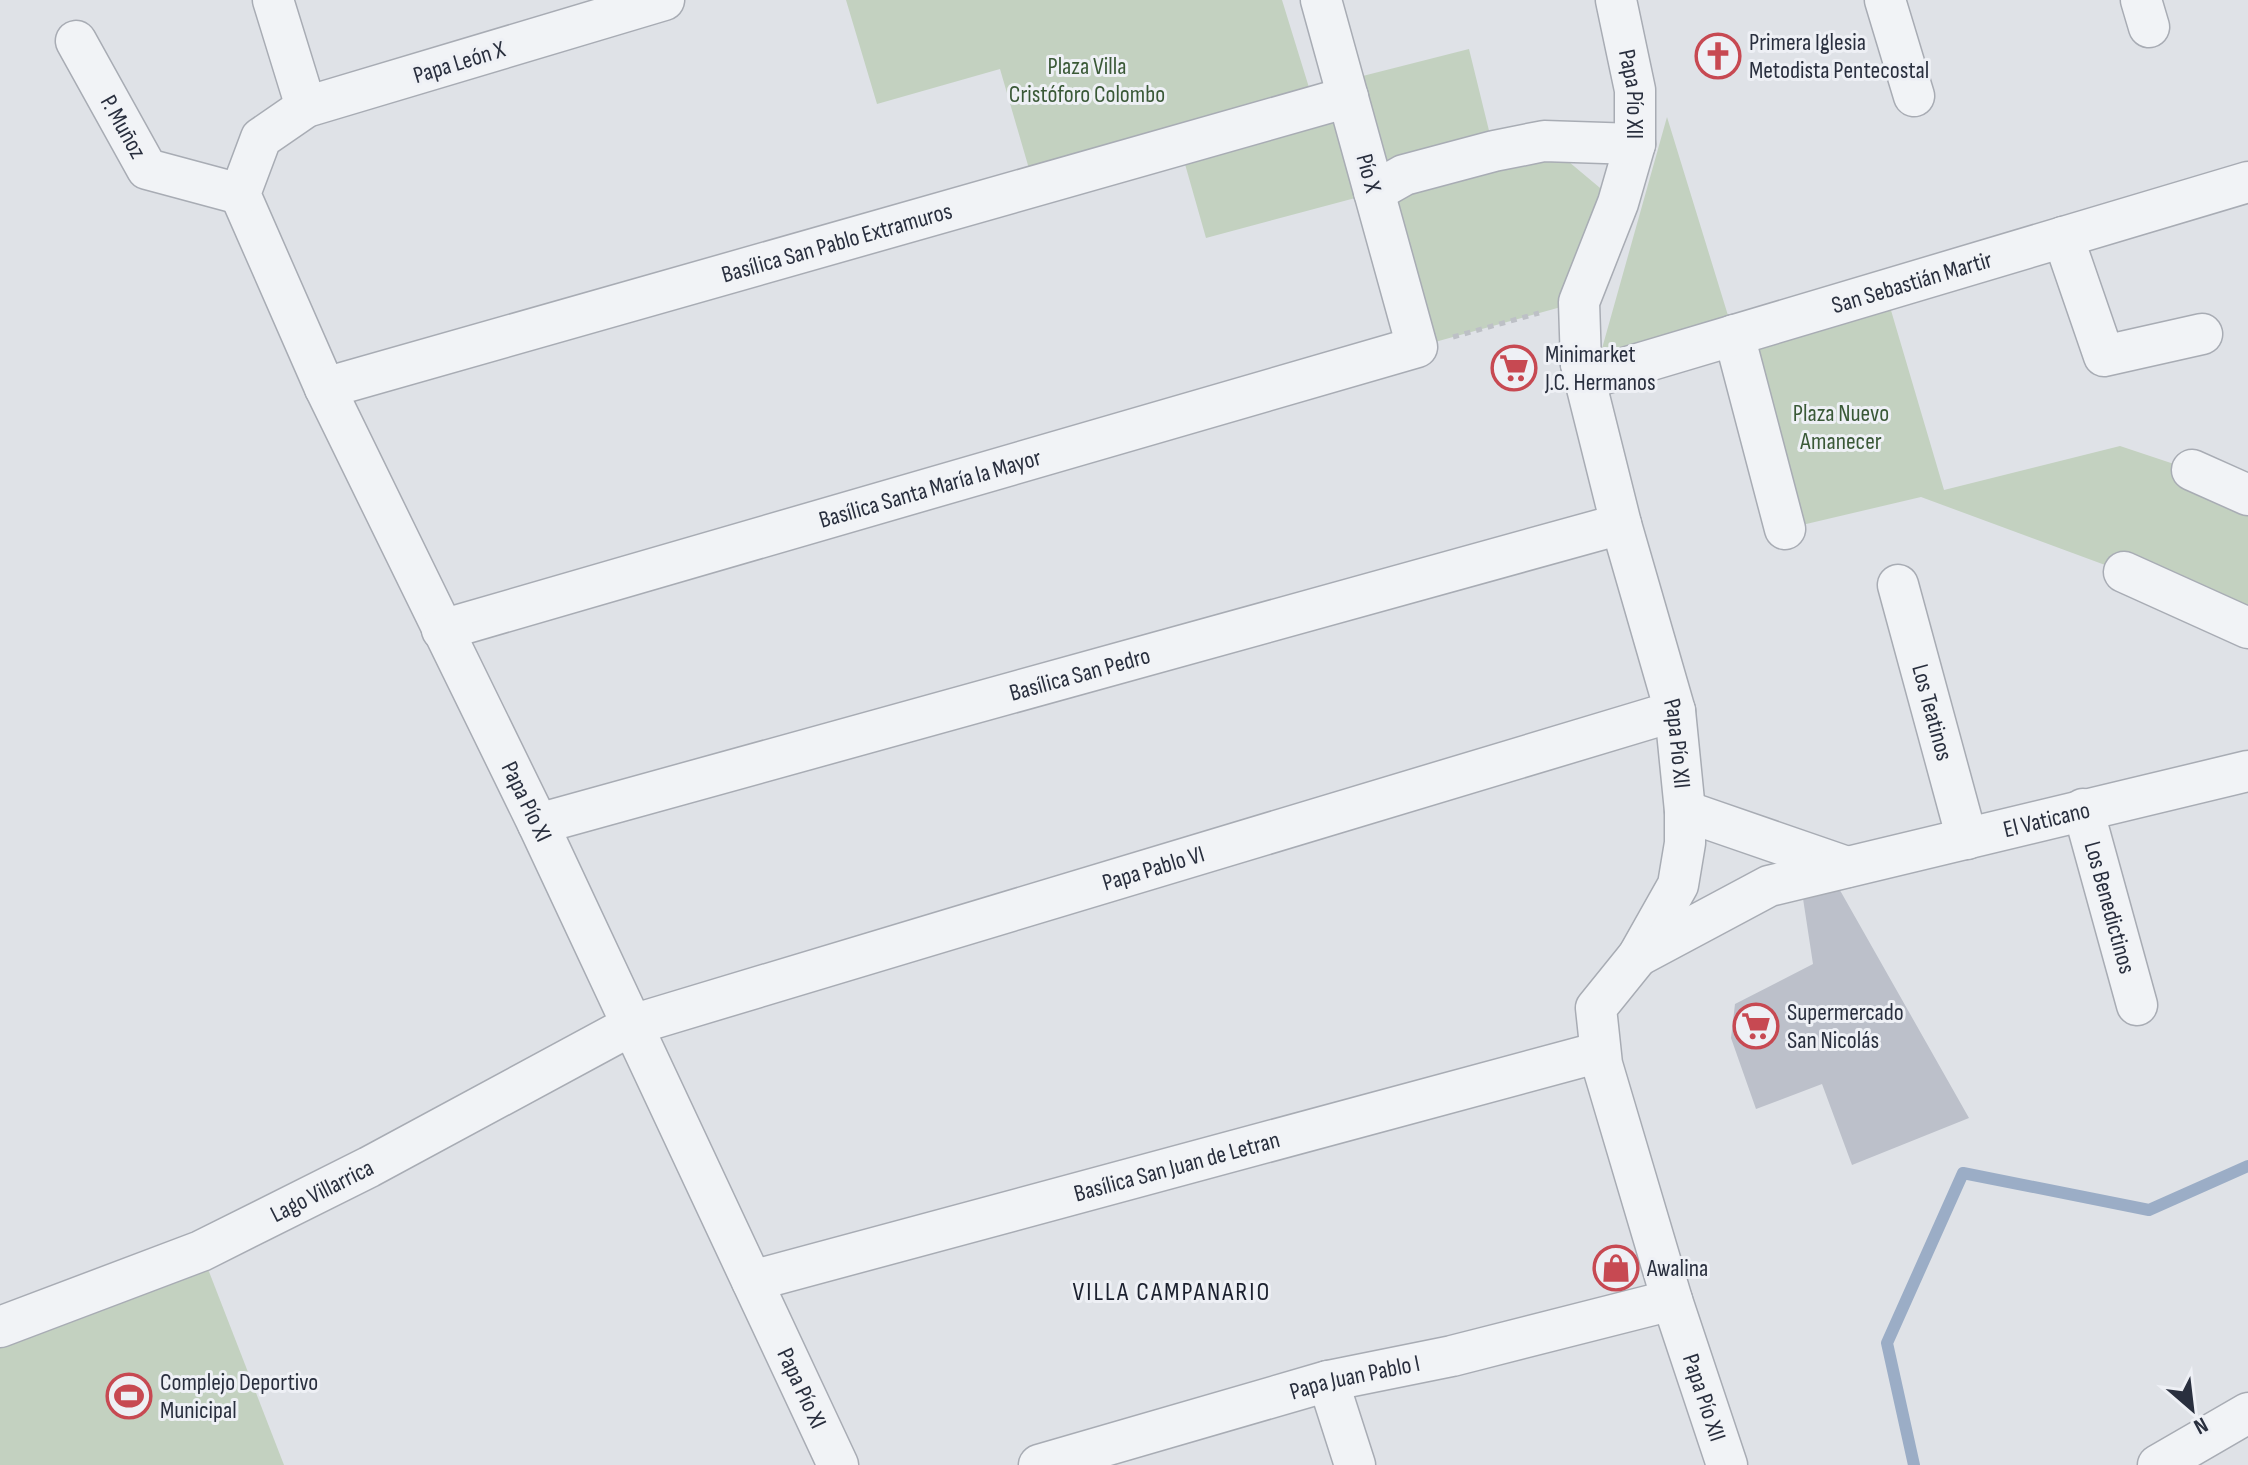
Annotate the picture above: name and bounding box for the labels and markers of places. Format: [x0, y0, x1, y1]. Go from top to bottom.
place label: Primera Iglesia Metodista Pentecostal [1749, 28, 1929, 85]
church icon: Primera Iglesia Metodista Pentecostal [1694, 32, 1742, 80]
place label: Minimarket J.C. Hermanos [1544, 340, 1656, 397]
supermarket icon: Minimarket J.C. Hermanos [1490, 344, 1538, 392]
place label: Supermercado San Nicolás [1787, 998, 1904, 1055]
supermarket icon: Supermercado San Nicolás [1732, 1002, 1780, 1050]
shop icon: Awalina [1592, 1244, 1640, 1292]
place label: Awalina [1646, 1254, 1708, 1283]
place label: Complejo Deportivo Municipal [160, 1368, 318, 1425]
sports icon: Complejo Deportivo Municipal [105, 1372, 153, 1420]

